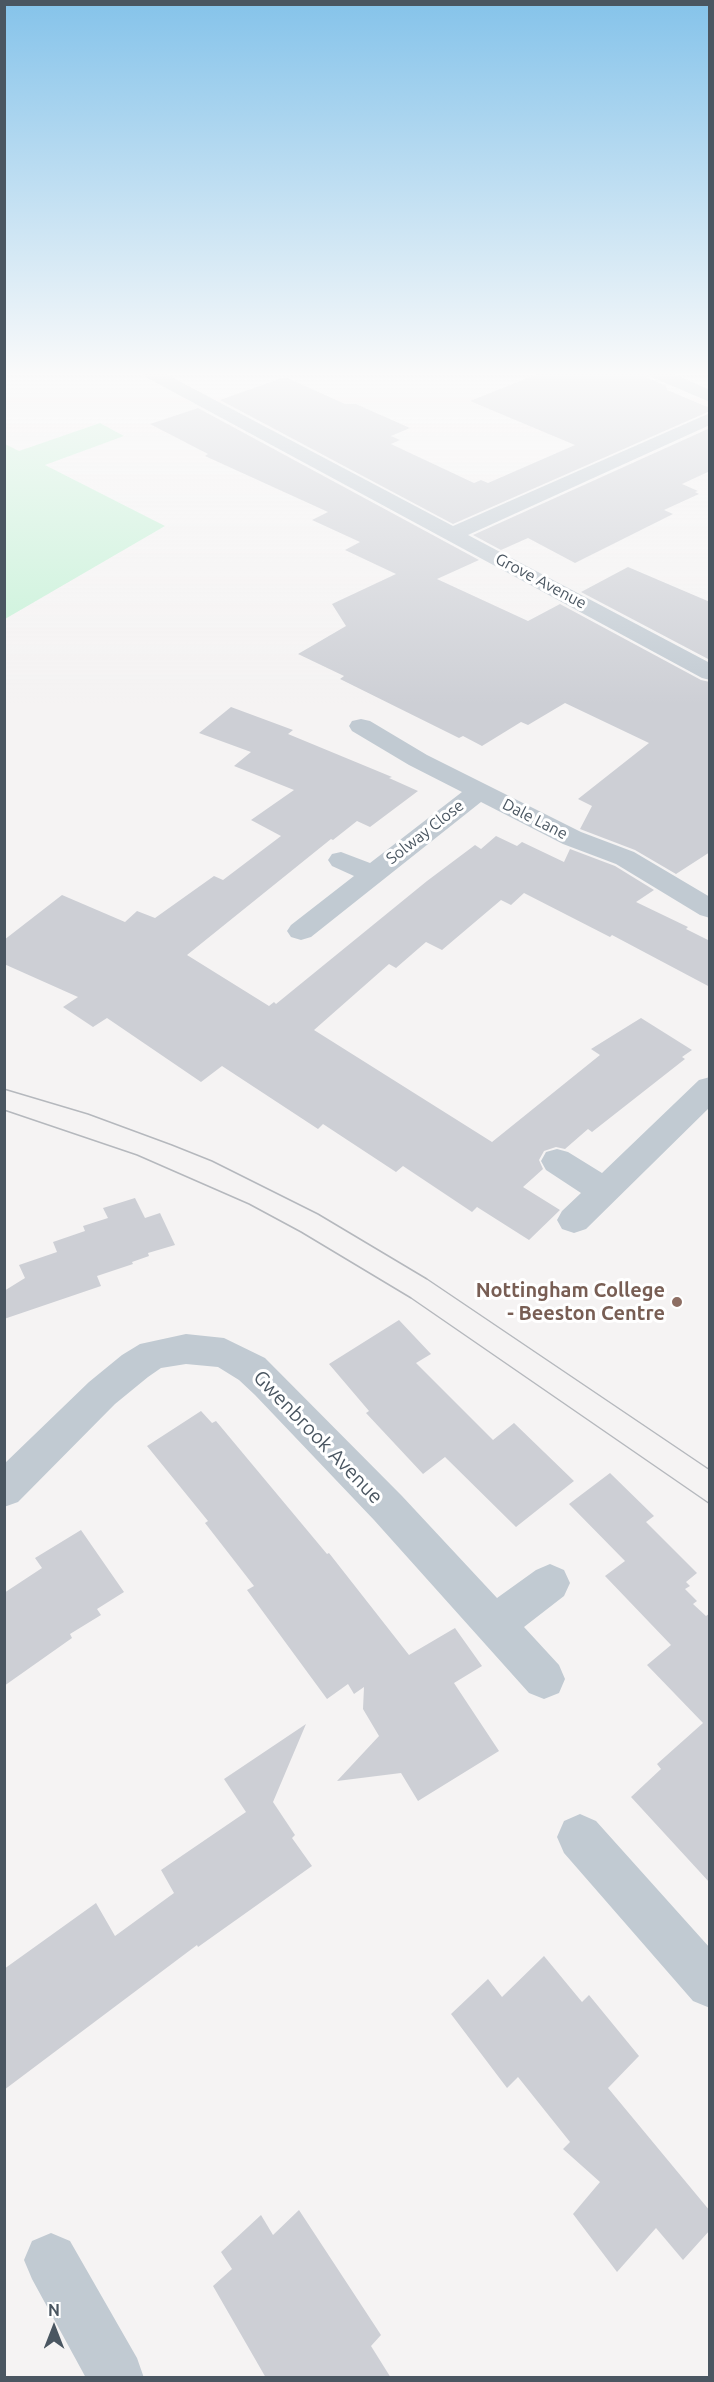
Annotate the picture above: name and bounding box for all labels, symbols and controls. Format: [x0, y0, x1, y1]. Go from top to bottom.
street label: Grove Avenue [492, 549, 590, 613]
street label: Dale Lane [499, 794, 571, 844]
street label: Solway Close [382, 796, 468, 868]
place label: Nottingham College - Beeston Centre [476, 1278, 665, 1325]
marker: Nottingham College - Beeston Centre [670, 1295, 684, 1309]
street label: Gwenbrook Avenue [248, 1365, 388, 1509]
north arrow [24, 2298, 84, 2358]
text: N [48, 2301, 60, 2319]

